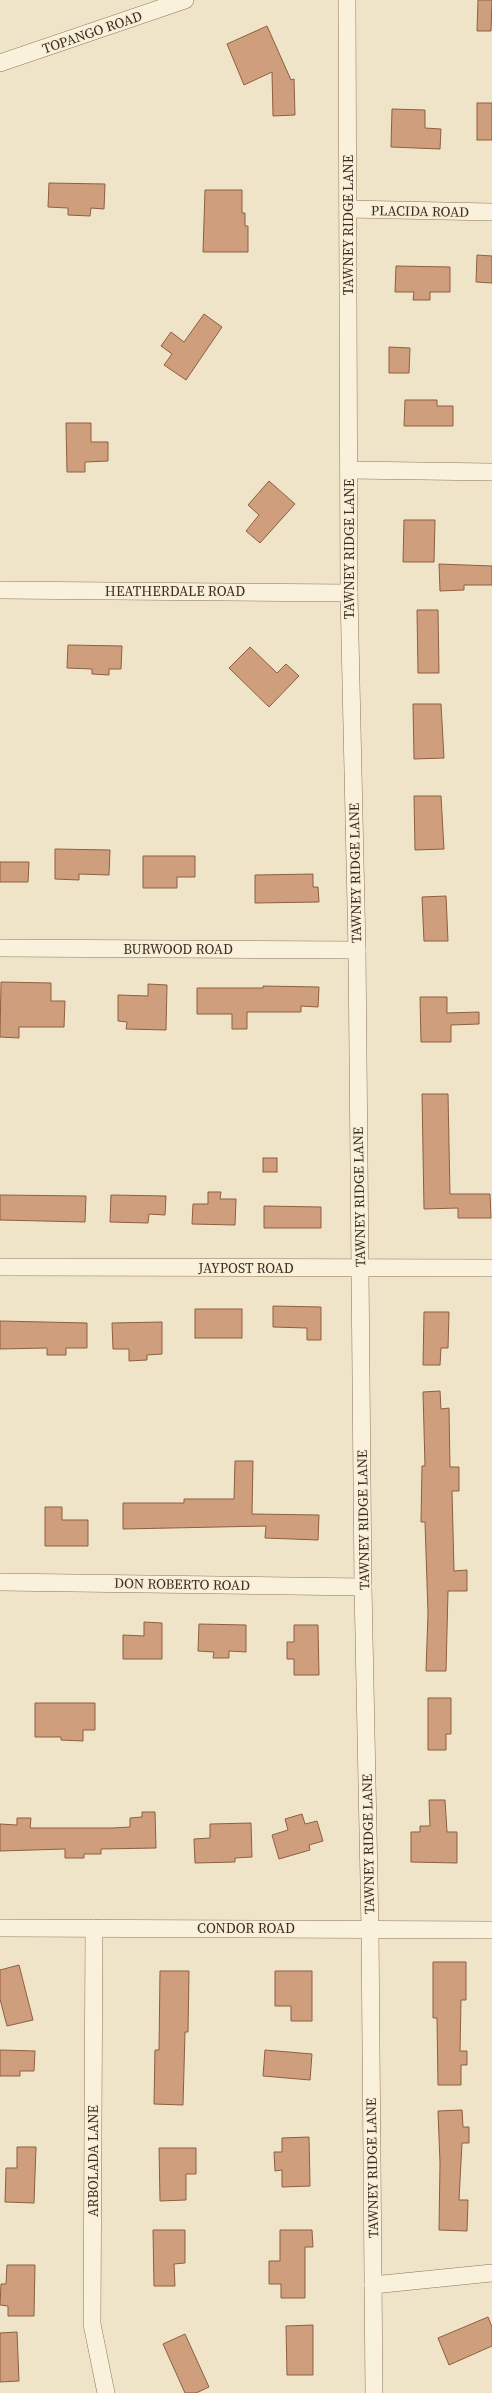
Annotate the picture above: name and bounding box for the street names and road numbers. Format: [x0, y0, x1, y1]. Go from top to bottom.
street label: TOPANGO ROAD [39, 6, 145, 58]
street label: TAWNEY RIDGE LANE [338, 155, 358, 295]
street label: PLACIDA ROAD [371, 200, 469, 222]
street label: TAWNEY RIDGE LANE [339, 479, 359, 619]
street label: HEATHERDALE ROAD [105, 581, 245, 601]
street label: TAWNEY RIDGE LANE [344, 803, 366, 943]
street label: BURWOOD ROAD [123, 939, 233, 959]
street label: TAWNEY RIDGE LANE [348, 1127, 370, 1267]
street label: JAYPOST ROAD [197, 1258, 294, 1278]
street label: TAWNEY RIDGE LANE [352, 1450, 374, 1590]
street label: DON ROBERTO ROAD [114, 1573, 250, 1595]
street label: TAWNEY RIDGE LANE [357, 1774, 379, 1914]
street label: CONDOR ROAD [197, 1918, 295, 1938]
street label: TAWNEY RIDGE LANE [361, 2098, 383, 2238]
street label: ARBOLADA LANE [83, 2105, 103, 2217]

